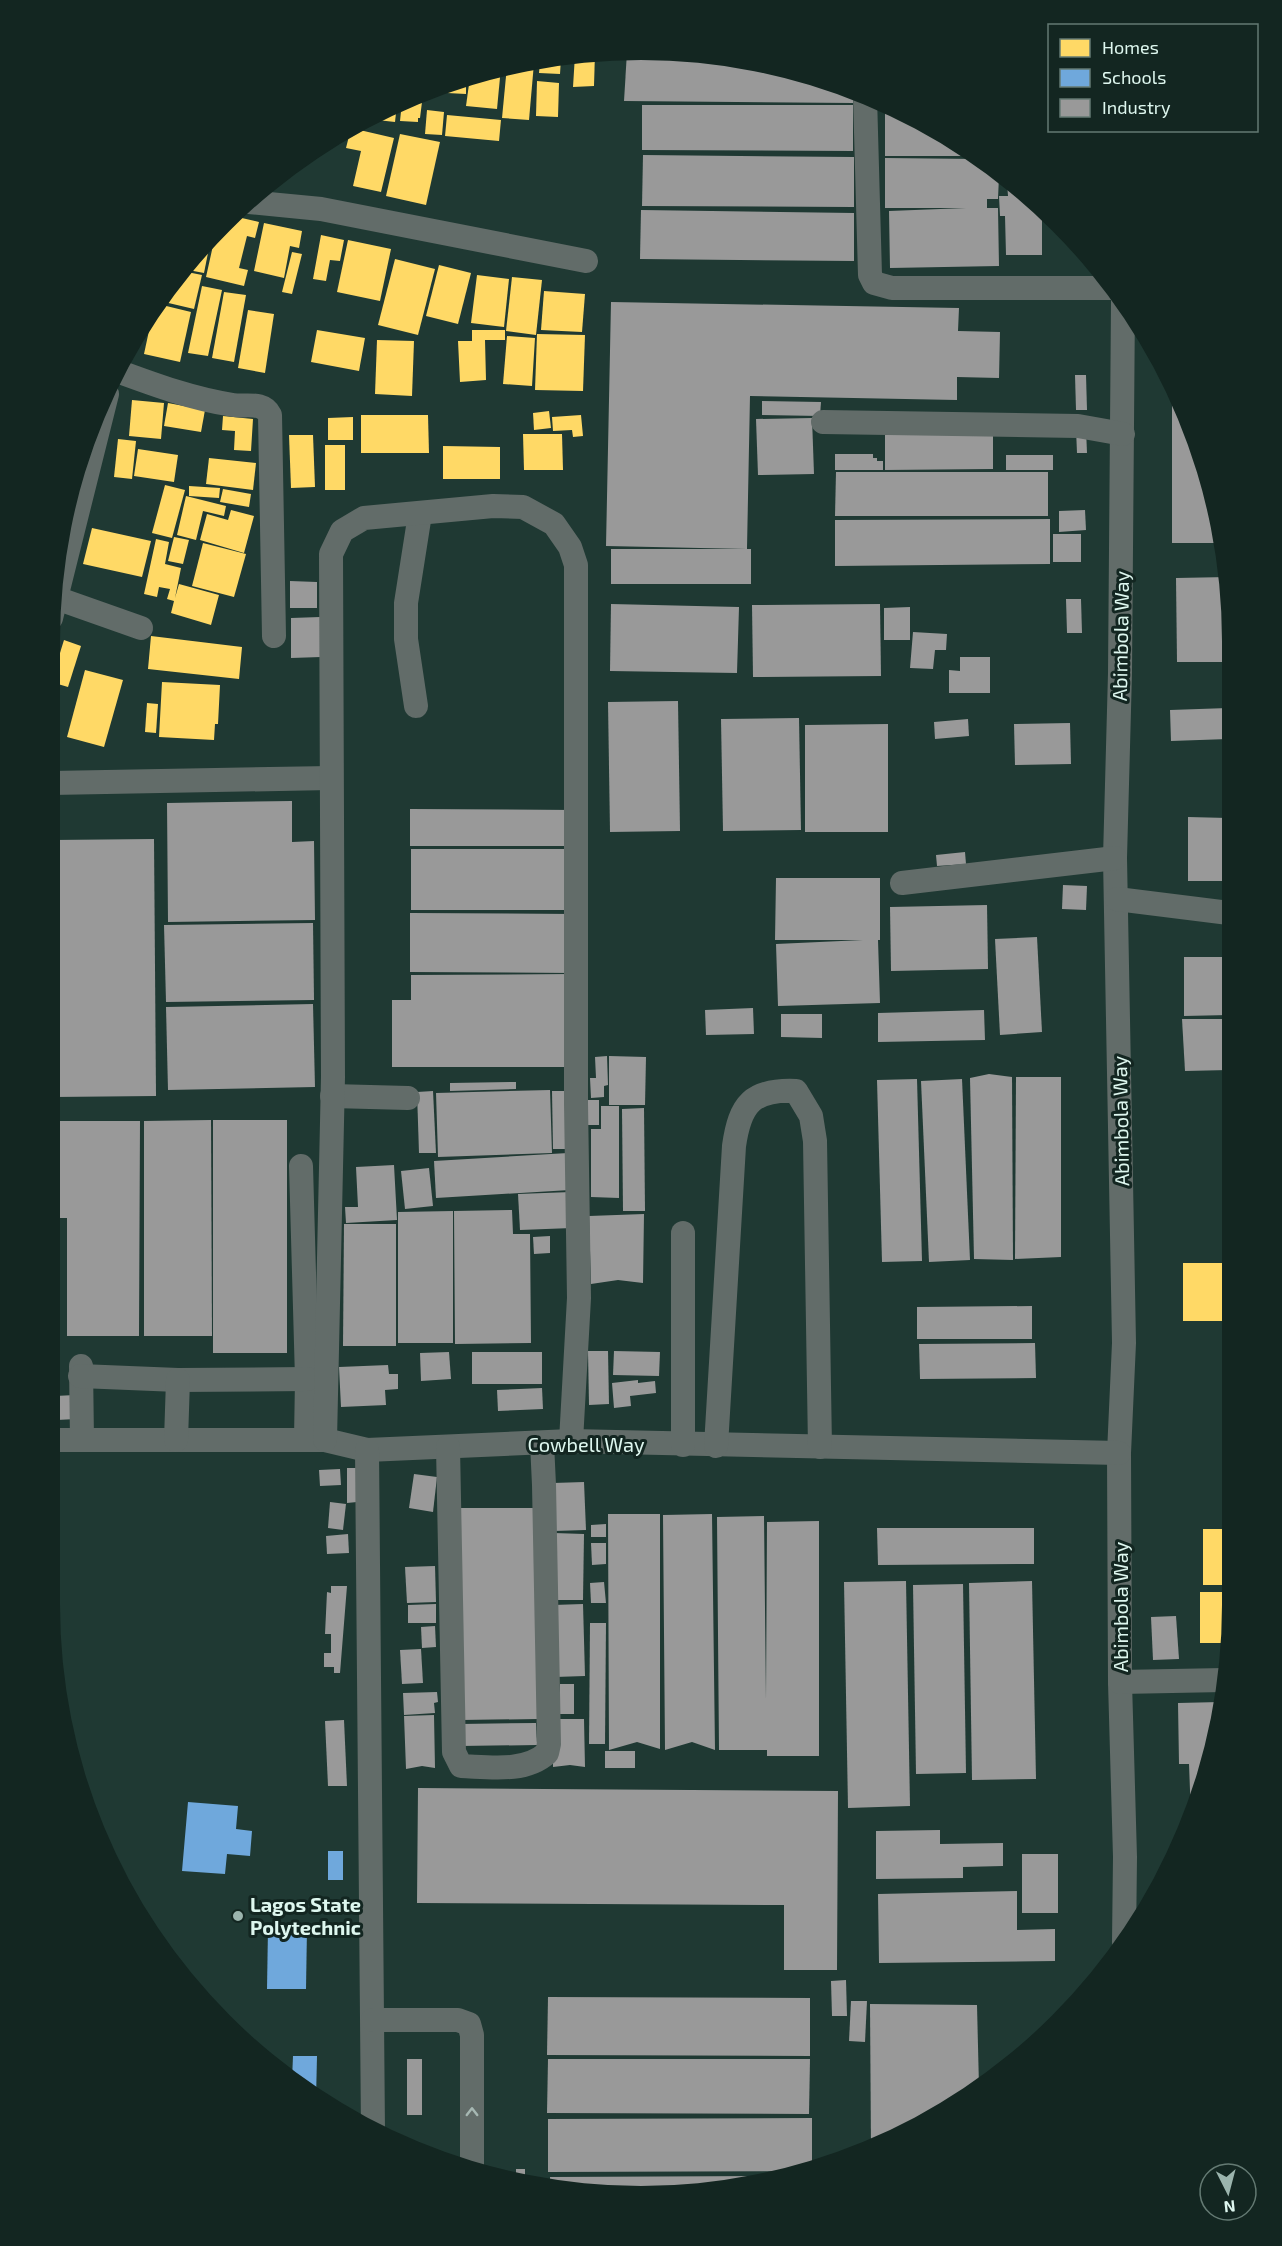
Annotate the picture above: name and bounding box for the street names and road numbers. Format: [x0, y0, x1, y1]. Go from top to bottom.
street label: Abimbola Way [1107, 570, 1133, 701]
street label: Abimbola Way [1107, 1055, 1133, 1186]
street label: Cowbell Way [527, 1432, 645, 1456]
street label: Abimbola Way [1108, 1541, 1132, 1672]

